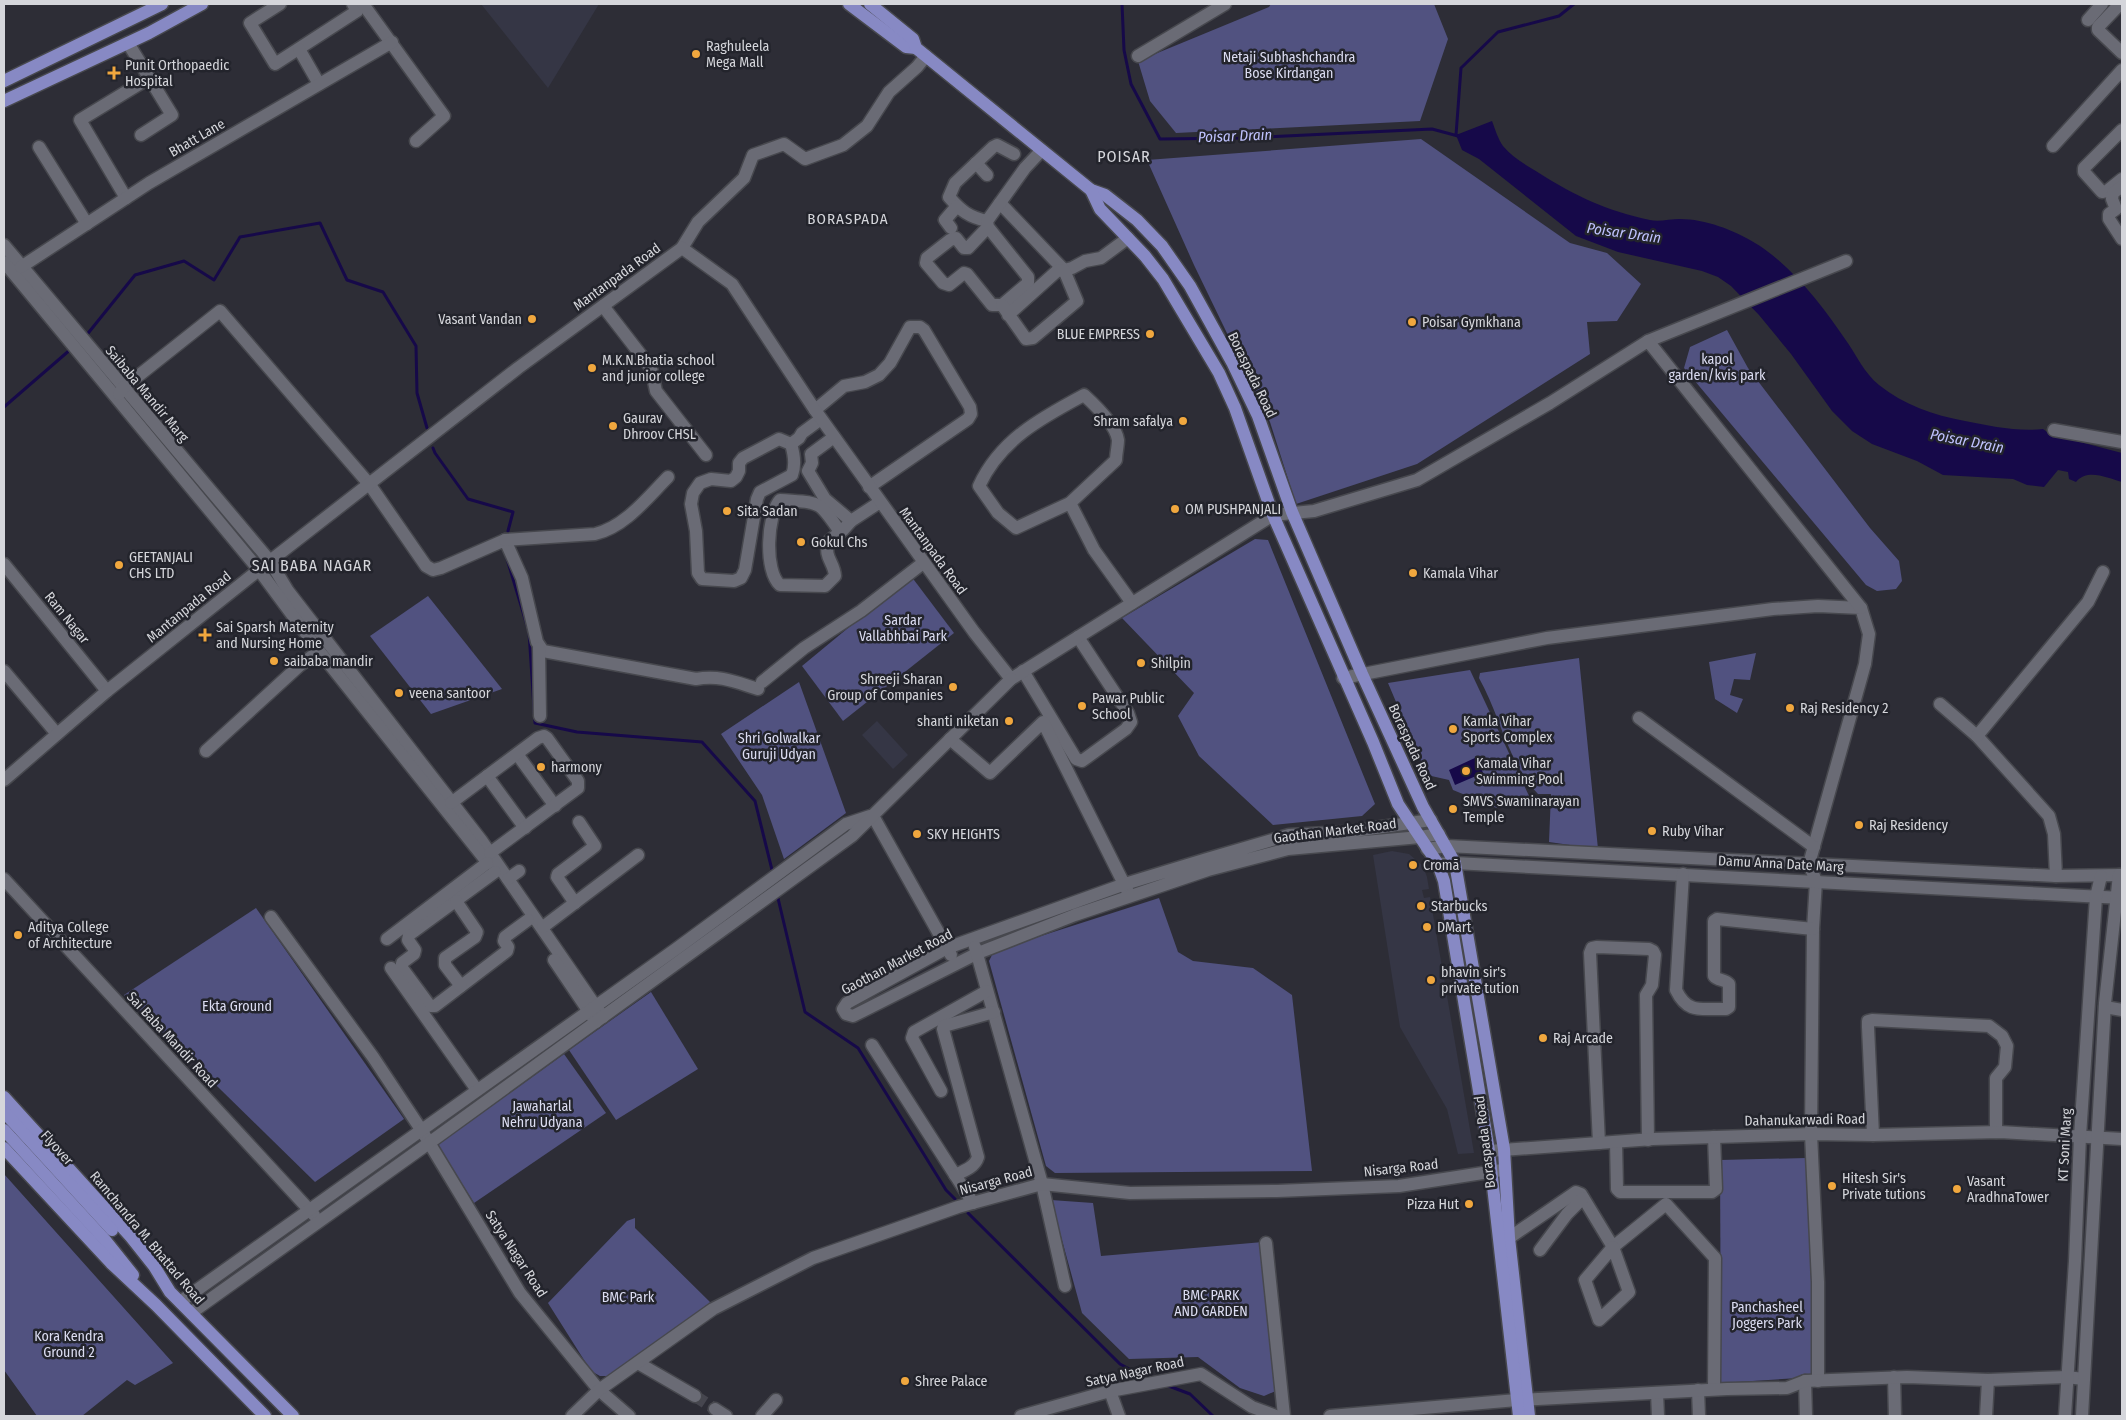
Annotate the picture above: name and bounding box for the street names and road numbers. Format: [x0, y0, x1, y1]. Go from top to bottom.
street label: Bhatt Lane [166, 115, 228, 161]
street label: Mantanpada Road [570, 240, 664, 314]
street label: Boraspada Road [1224, 329, 1280, 421]
street label: Saibaba Mandir Marg [102, 342, 192, 446]
street label: Mantanpada Road [896, 504, 970, 598]
street label: Mantanpada Road [143, 568, 235, 646]
street label: Ram Nagar [41, 589, 93, 647]
street label: Boraspada Road [1385, 701, 1439, 793]
street label: Gaothan Market Road [1273, 815, 1397, 847]
street label: Damu Anna Date Marg [1718, 852, 1845, 876]
street label: Gaothan Market Road [838, 925, 956, 999]
street label: Sai Baba Mandir Road [123, 988, 221, 1092]
street label: Boraspada Road [1471, 1095, 1499, 1189]
street label: KT Soni Marg [2055, 1107, 2075, 1182]
street label: Dahanukarwadi Road [1744, 1110, 1866, 1130]
street label: Flyover [37, 1127, 77, 1169]
street label: Nisarga Road [1363, 1156, 1439, 1180]
street label: Nisarga Road [958, 1163, 1034, 1199]
street label: Ramchandra M. Bhattad Road [86, 1168, 208, 1308]
street label: Satya Nagar Road [482, 1207, 550, 1301]
street label: Satya Nagar Road [1084, 1353, 1186, 1391]

